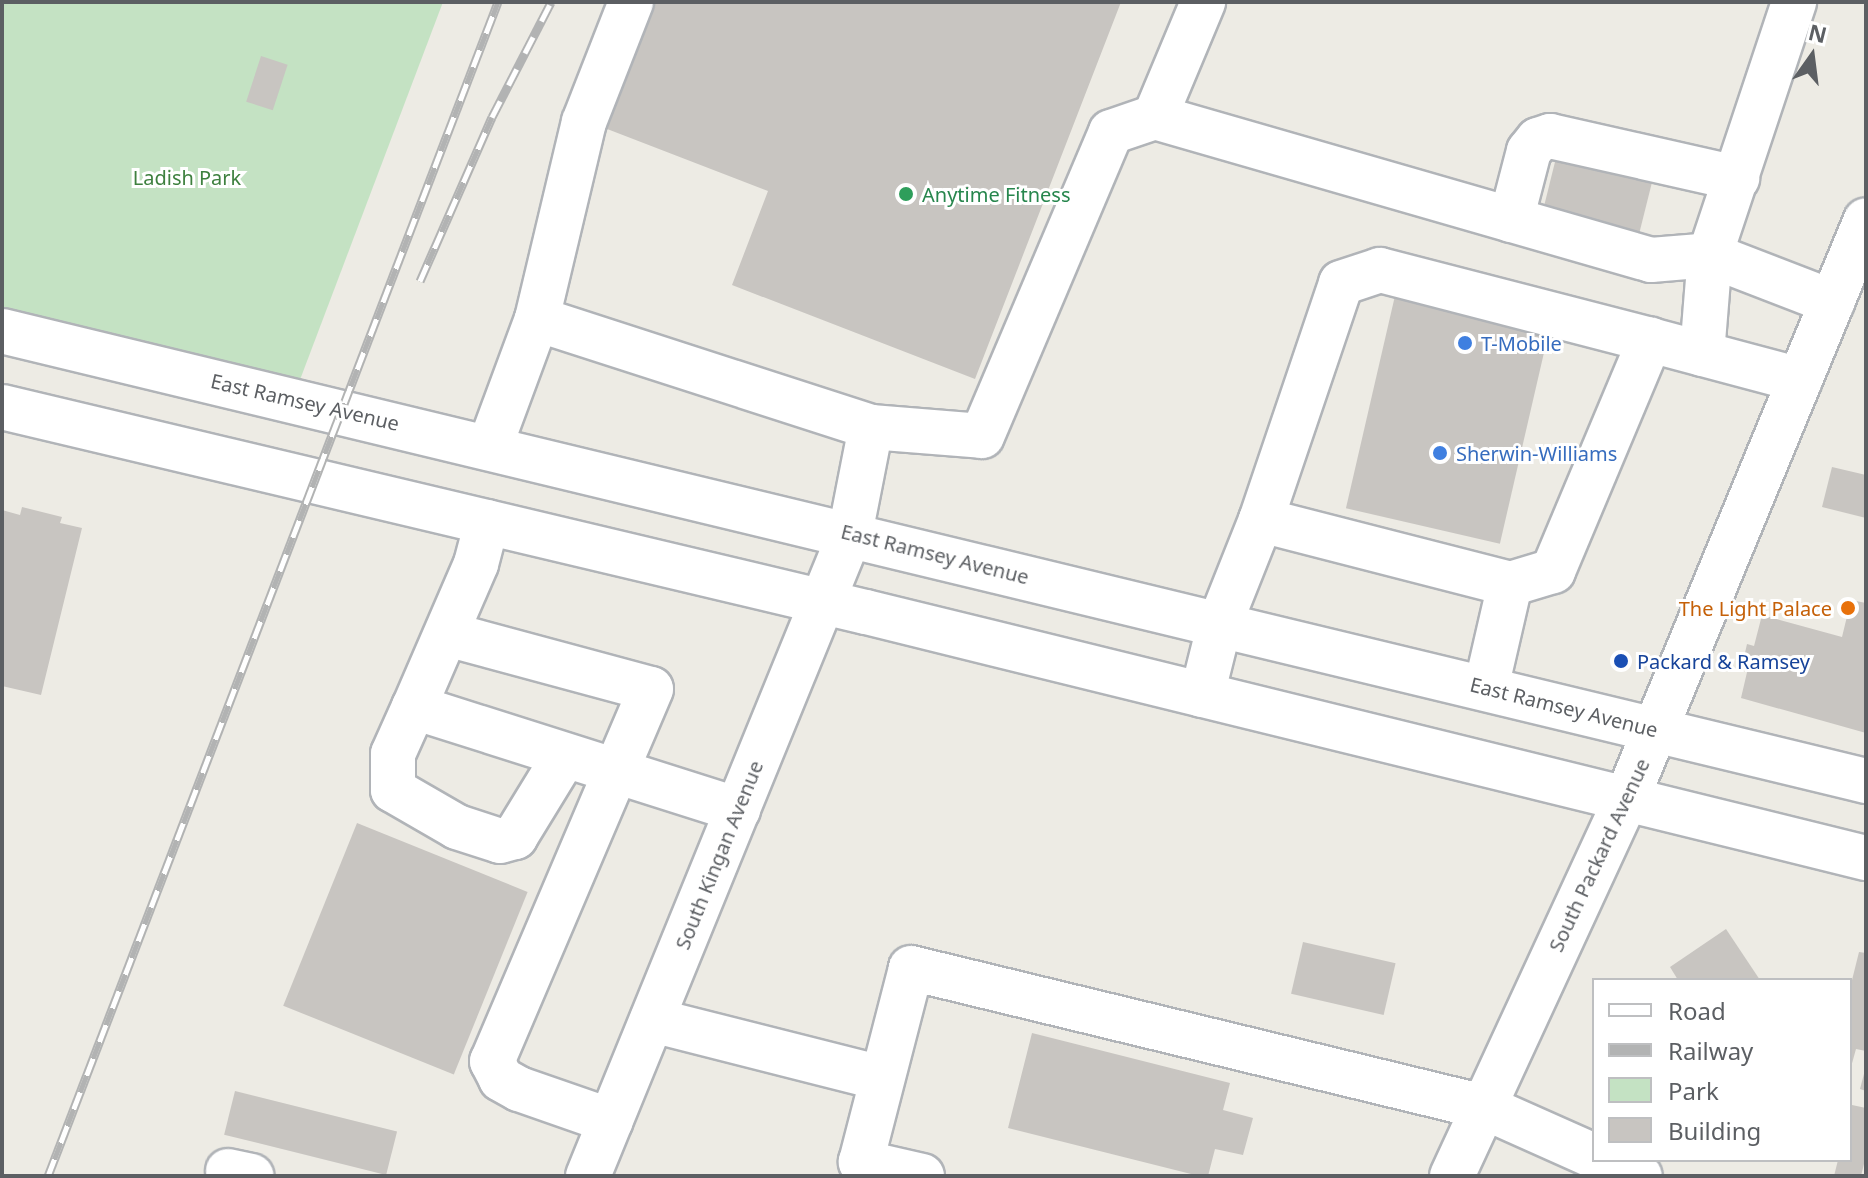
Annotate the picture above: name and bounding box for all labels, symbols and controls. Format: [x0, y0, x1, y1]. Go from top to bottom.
north arrow [1772, 16, 1852, 96]
text: N [1805, 16, 1830, 49]
park label: Ladish Park [133, 165, 241, 189]
place label: Anytime Fitness [922, 182, 1070, 206]
marker: Anytime Fitness [897, 185, 915, 203]
place label: T-Mobile [1481, 331, 1562, 355]
marker: T-Mobile [1456, 334, 1474, 352]
street label: East Ramsey Avenue [208, 369, 402, 435]
place label: Sherwin-Williams [1456, 441, 1617, 465]
marker: Sherwin-Williams [1431, 444, 1449, 462]
street label: East Ramsey Avenue [839, 519, 1031, 589]
place label: The Light Palace [1679, 596, 1832, 620]
marker: The Light Palace [1839, 599, 1857, 617]
place label: Packard & Ramsey [1637, 649, 1810, 673]
marker: Packard & Ramsey [1612, 652, 1630, 670]
street label: East Ramsey Avenue [1468, 672, 1660, 742]
street label: South Packard Avenue [1544, 754, 1654, 956]
street label: South Kingan Avenue [670, 757, 768, 953]
legend [1592, 978, 1852, 1162]
text: Road [1668, 994, 1726, 1027]
text: Railway [1668, 1034, 1753, 1067]
text: Park [1668, 1074, 1719, 1107]
text: Building [1668, 1114, 1761, 1147]

